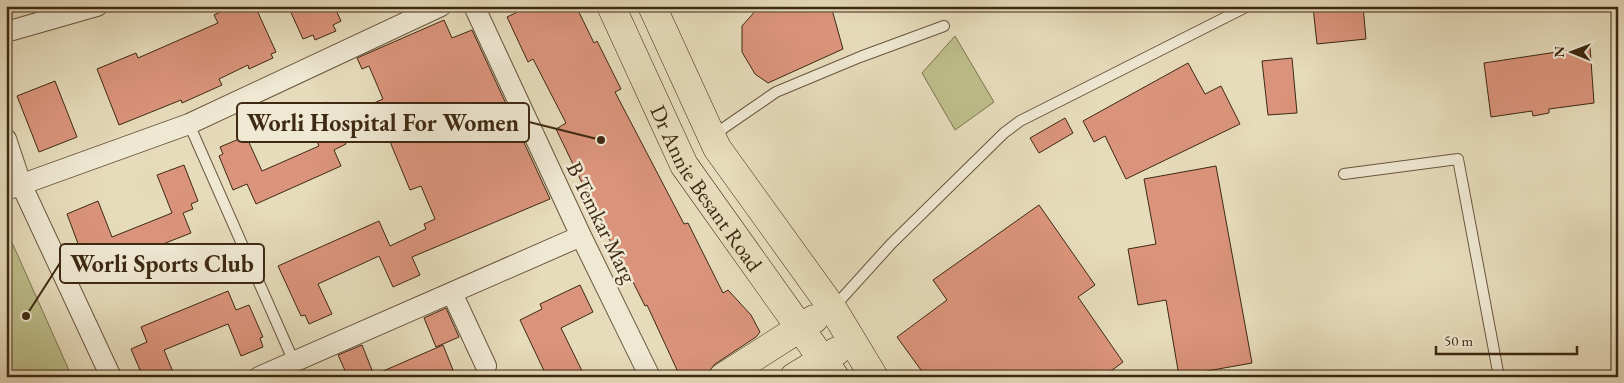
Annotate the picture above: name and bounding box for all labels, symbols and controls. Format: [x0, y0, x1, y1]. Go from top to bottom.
north arrow [1546, 28, 1596, 78]
text: N [1550, 45, 1568, 58]
street label: Dr Annie Besant Road [643, 100, 770, 278]
callout: Worli Hospital For Women [237, 103, 529, 142]
text: Worli Hospital For Women [247, 107, 520, 138]
street label: B Temkar Marg [560, 157, 644, 288]
callout: Worli Sports Club [60, 244, 264, 283]
text: Worli Sports Club [70, 248, 254, 279]
scale bar [1436, 323, 1578, 355]
text: 50 m [1444, 331, 1473, 350]

